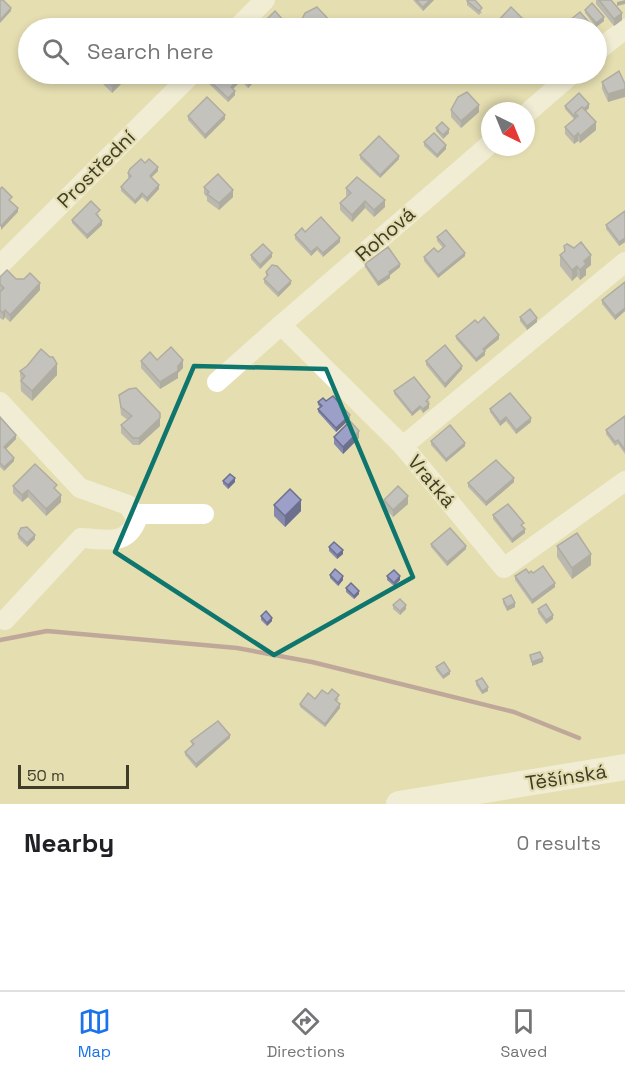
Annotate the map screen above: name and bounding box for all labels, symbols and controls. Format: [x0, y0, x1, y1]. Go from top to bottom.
search box [18, 18, 607, 84]
icon: search [39, 35, 72, 68]
text: Search here [87, 37, 214, 65]
north arrow [481, 102, 535, 156]
street label: Prostřední [51, 124, 141, 214]
street label: Rohová [350, 201, 420, 267]
street label: Vratká [402, 449, 462, 513]
street label: Těšínská [524, 758, 608, 796]
scale bar [18, 762, 129, 790]
text: 50 m [27, 765, 65, 786]
text: Nearby [24, 826, 114, 860]
text: 0 results [517, 830, 601, 856]
tab: Map [78, 1005, 111, 1062]
tab: Directions [267, 1005, 345, 1062]
tab: Saved [501, 1005, 547, 1062]

